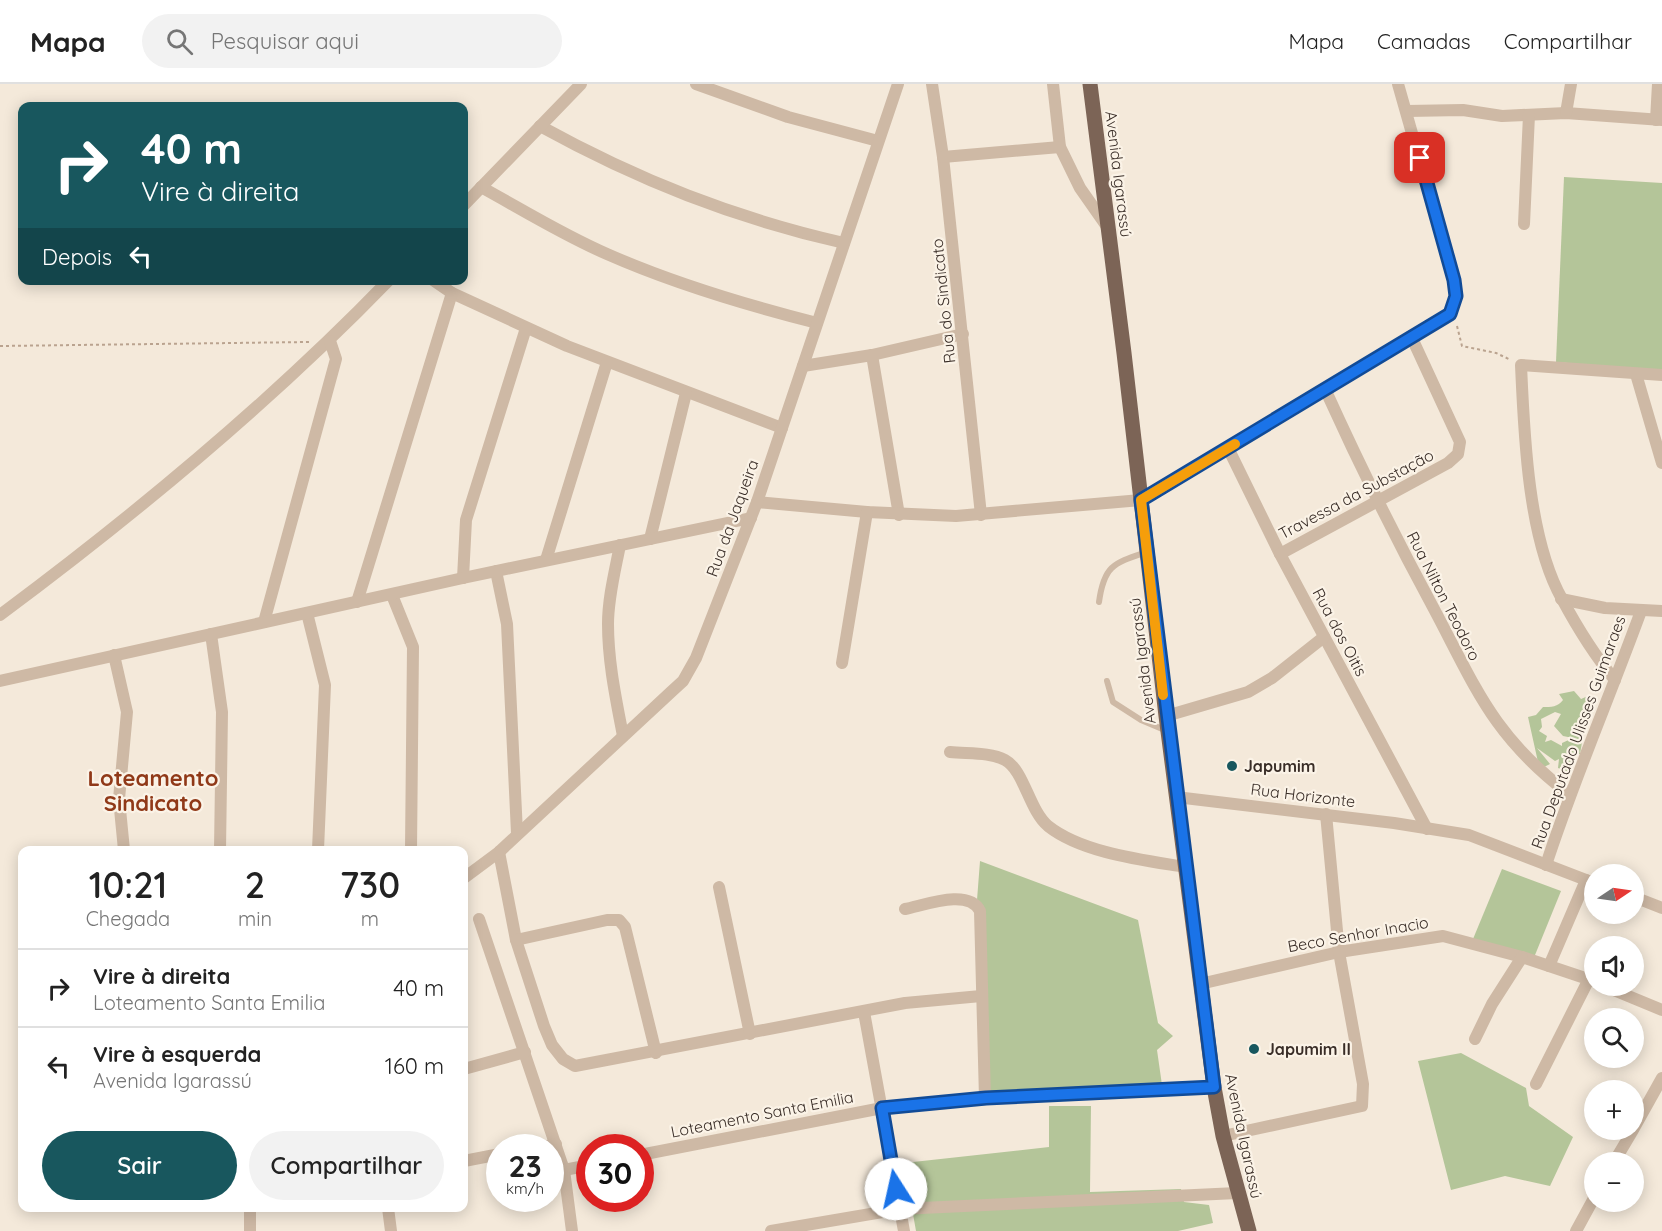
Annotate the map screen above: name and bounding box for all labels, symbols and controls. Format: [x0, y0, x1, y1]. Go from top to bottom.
search box [142, 14, 562, 68]
text: Mapa [30, 24, 106, 59]
icon: search [163, 25, 196, 58]
text: Pesquisar aqui [211, 27, 359, 55]
text: Mapa [1289, 28, 1344, 54]
text: Camadas [1377, 28, 1471, 54]
text: Compartilhar [1504, 28, 1632, 54]
street label: Avenida Igarassú [1101, 110, 1137, 238]
text: 40 m [141, 122, 242, 175]
icon: right [42, 126, 120, 204]
pin [1394, 132, 1445, 183]
icon: arrive [1403, 141, 1436, 174]
text: Vire à direita [141, 174, 299, 208]
street label: Rua do Sindicato [927, 238, 959, 364]
icon: left [124, 240, 157, 273]
text: Depois [42, 243, 112, 271]
street label: Travessa da Substação [1275, 445, 1437, 543]
street label: Rua da Jaqueira [702, 457, 762, 579]
street label: Rua Nilton Teodoro [1403, 528, 1485, 664]
street label: Rua dos Oitis [1308, 584, 1372, 680]
street label: Avenida Igarassú [1124, 597, 1160, 725]
street label: Rua Deputado Ulisses Guimaraes [1526, 613, 1630, 851]
place label: Japumim [1244, 756, 1316, 776]
marker: Japumim [1225, 759, 1239, 773]
district label: Loteamento Sindicato [88, 764, 218, 817]
street label: Rua Horizonte [1250, 779, 1356, 811]
text: 10:21 [89, 862, 167, 907]
text: 2 [245, 862, 265, 907]
text: 730 [340, 862, 400, 907]
north arrow [1584, 864, 1644, 924]
map controls [1584, 864, 1644, 1212]
text: Chegada [86, 906, 170, 931]
text: min [238, 906, 272, 931]
text: m [361, 906, 379, 931]
street label: Beco Senhor Inacio [1286, 912, 1430, 956]
button: sound [1584, 936, 1644, 996]
text: Vire à direita [93, 962, 230, 990]
icon: right [42, 972, 75, 1005]
text: 40 m [393, 974, 444, 1002]
text: Loteamento Santa Emilia [93, 990, 325, 1015]
button: search [1584, 1008, 1644, 1068]
place label: Japumim II [1266, 1039, 1351, 1059]
text: Vire à esquerda [93, 1040, 261, 1068]
marker: Japumim II [1247, 1042, 1261, 1056]
icon: left [42, 1050, 75, 1083]
text: 160 m [385, 1052, 444, 1080]
text: Avenida Igarassú [93, 1068, 252, 1093]
street label: Avenida Igarassú [1221, 1072, 1267, 1200]
button: + [1584, 1080, 1644, 1140]
street label: Loteamento Santa Emilia [669, 1086, 855, 1142]
button: Sair [42, 1131, 237, 1200]
button: Compartilhar [249, 1131, 444, 1200]
speed limit sign: 30 [576, 1134, 654, 1212]
text: 23 [508, 1147, 542, 1185]
button: − [1584, 1152, 1644, 1212]
position arrow [864, 1157, 928, 1221]
text: km/h [506, 1179, 544, 1198]

